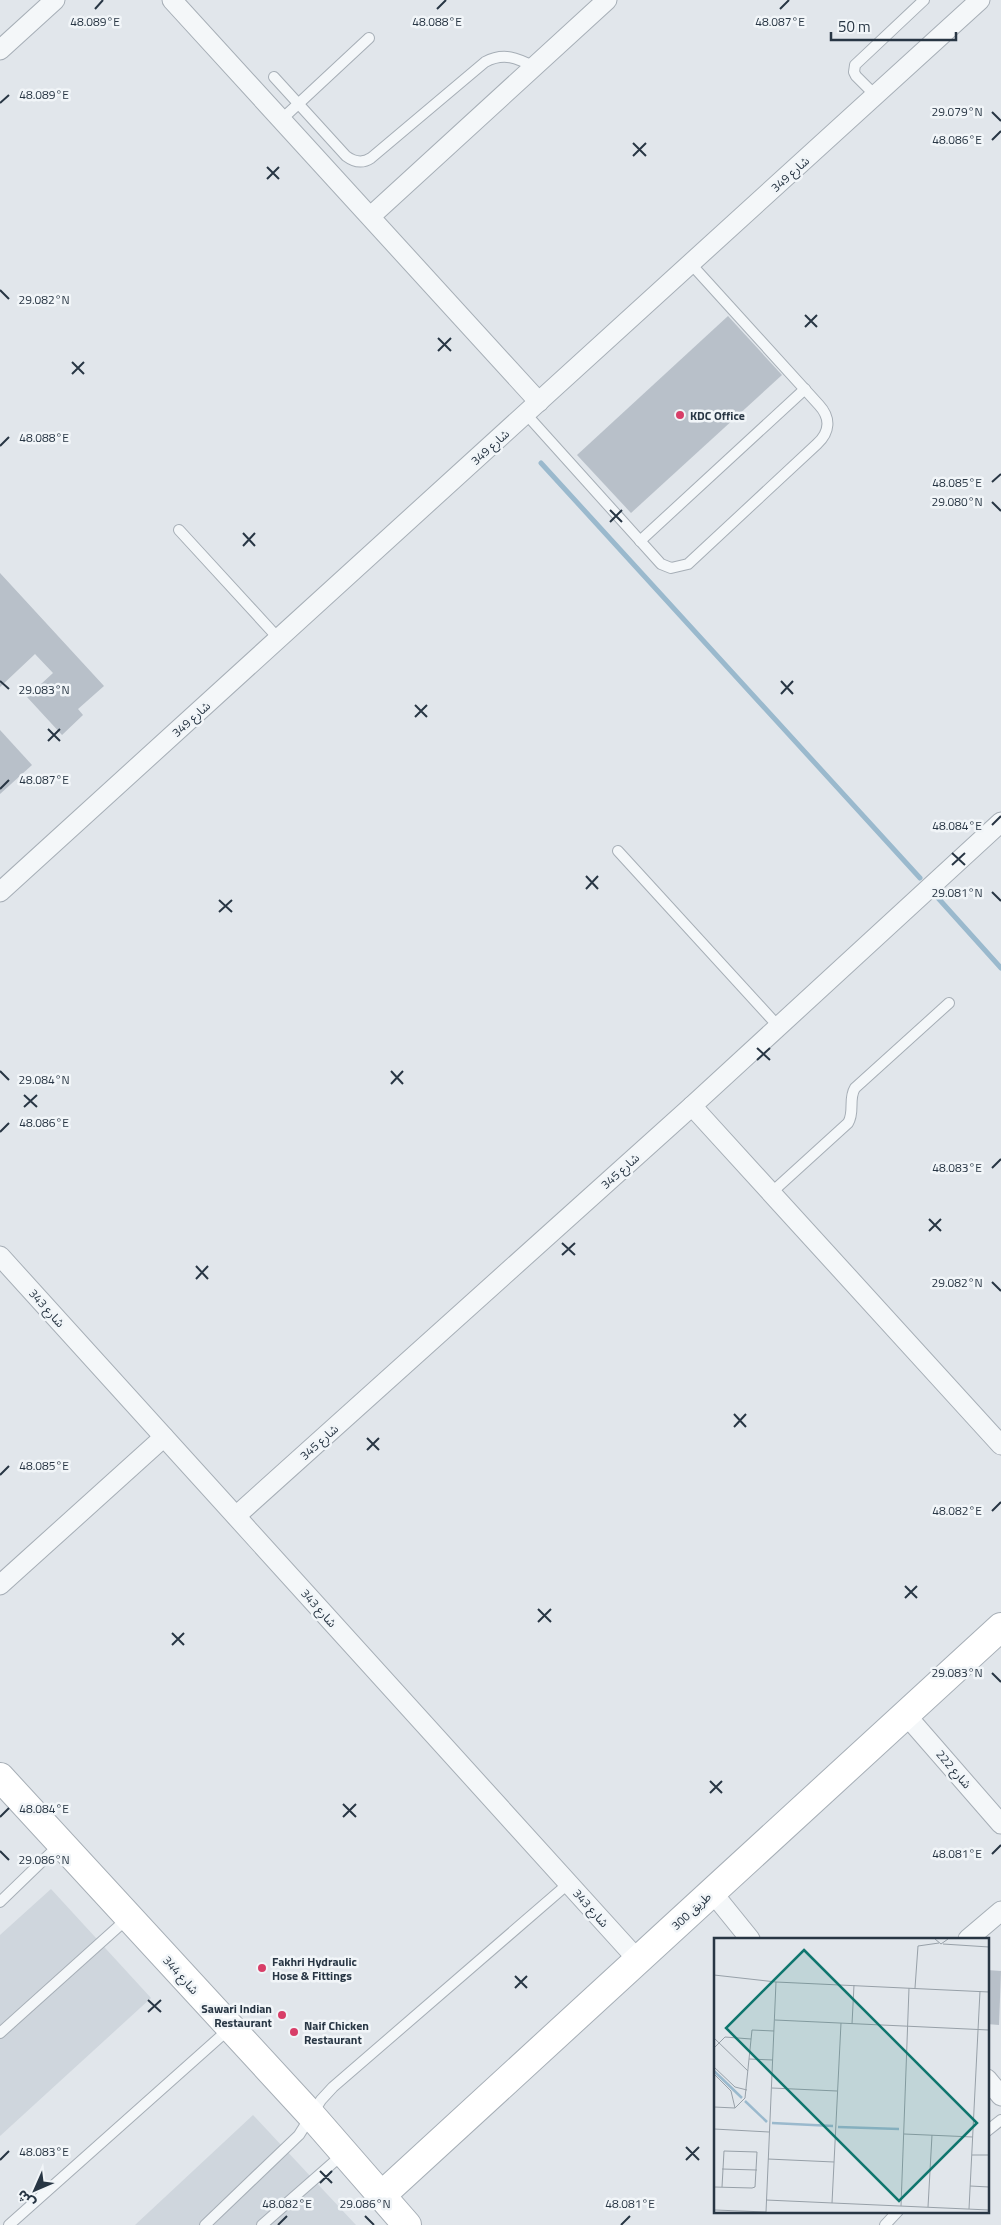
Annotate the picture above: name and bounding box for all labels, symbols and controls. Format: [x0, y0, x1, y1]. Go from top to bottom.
scale bar [831, 10, 956, 42]
text: 48.089°E [70, 12, 120, 31]
text: 48.088°E [412, 12, 462, 31]
text: 48.087°E [755, 12, 805, 31]
text: 50 m [838, 15, 871, 38]
text: 48.089°E [19, 85, 69, 104]
text: 29.079°N [931, 102, 983, 121]
text: 48.086°E [932, 130, 982, 149]
street label: شارع 349 [766, 151, 814, 197]
text: 29.082°N [18, 290, 70, 309]
place label: KDC Office [690, 406, 745, 425]
marker: KDC Office [674, 409, 686, 421]
street label: شارع 349 [466, 424, 514, 470]
text: 48.088°E [19, 428, 69, 447]
text: 48.085°E [932, 473, 982, 492]
text: 29.080°N [931, 492, 983, 511]
text: 29.083°N [18, 680, 70, 699]
street label: شارع 349 [167, 696, 215, 742]
text: 48.087°E [19, 770, 69, 789]
text: 48.084°E [932, 816, 982, 835]
text: 29.081°N [931, 883, 983, 902]
text: 29.084°N [18, 1070, 70, 1089]
text: 48.086°E [19, 1113, 69, 1132]
street label: شارع 345 [596, 1148, 644, 1194]
text: 48.083°E [932, 1158, 982, 1177]
text: 29.082°N [931, 1273, 983, 1292]
street label: شارع 343 [24, 1284, 70, 1332]
street label: شارع 345 [295, 1419, 343, 1465]
text: 48.085°E [19, 1456, 69, 1475]
text: 48.082°E [932, 1501, 982, 1520]
street label: شارع 343 [296, 1584, 342, 1632]
text: 29.083°N [931, 1663, 983, 1682]
street label: شارع 222 [932, 1745, 976, 1793]
text: 48.084°E [19, 1799, 69, 1818]
text: 48.081°E [932, 1844, 982, 1863]
text: 29.086°N [18, 1850, 70, 1869]
street label: شارع 343 [568, 1884, 614, 1932]
street label: طريق 300 [667, 1887, 715, 1935]
inset map [714, 1938, 988, 2212]
street label: شارع 344 [158, 1951, 204, 1999]
place label: Fakhri Hydraulic Hose & Fittings [272, 1952, 357, 1985]
marker: Fakhri Hydraulic Hose & Fittings [256, 1962, 268, 1974]
place label: Sawari Indian Restaurant [201, 1999, 273, 2032]
marker: Sawari Indian Restaurant [276, 2009, 288, 2021]
place label: Naif Chicken Restaurant [304, 2016, 369, 2049]
marker: Naif Chicken Restaurant [288, 2026, 300, 2038]
text: 48.083°E [19, 2142, 69, 2161]
north arrow [10, 2165, 60, 2215]
text: ش [11, 2185, 40, 2214]
text: 48.082°E [262, 2194, 312, 2213]
text: 29.086°N [339, 2194, 391, 2213]
text: 48.081°E [605, 2194, 655, 2213]

